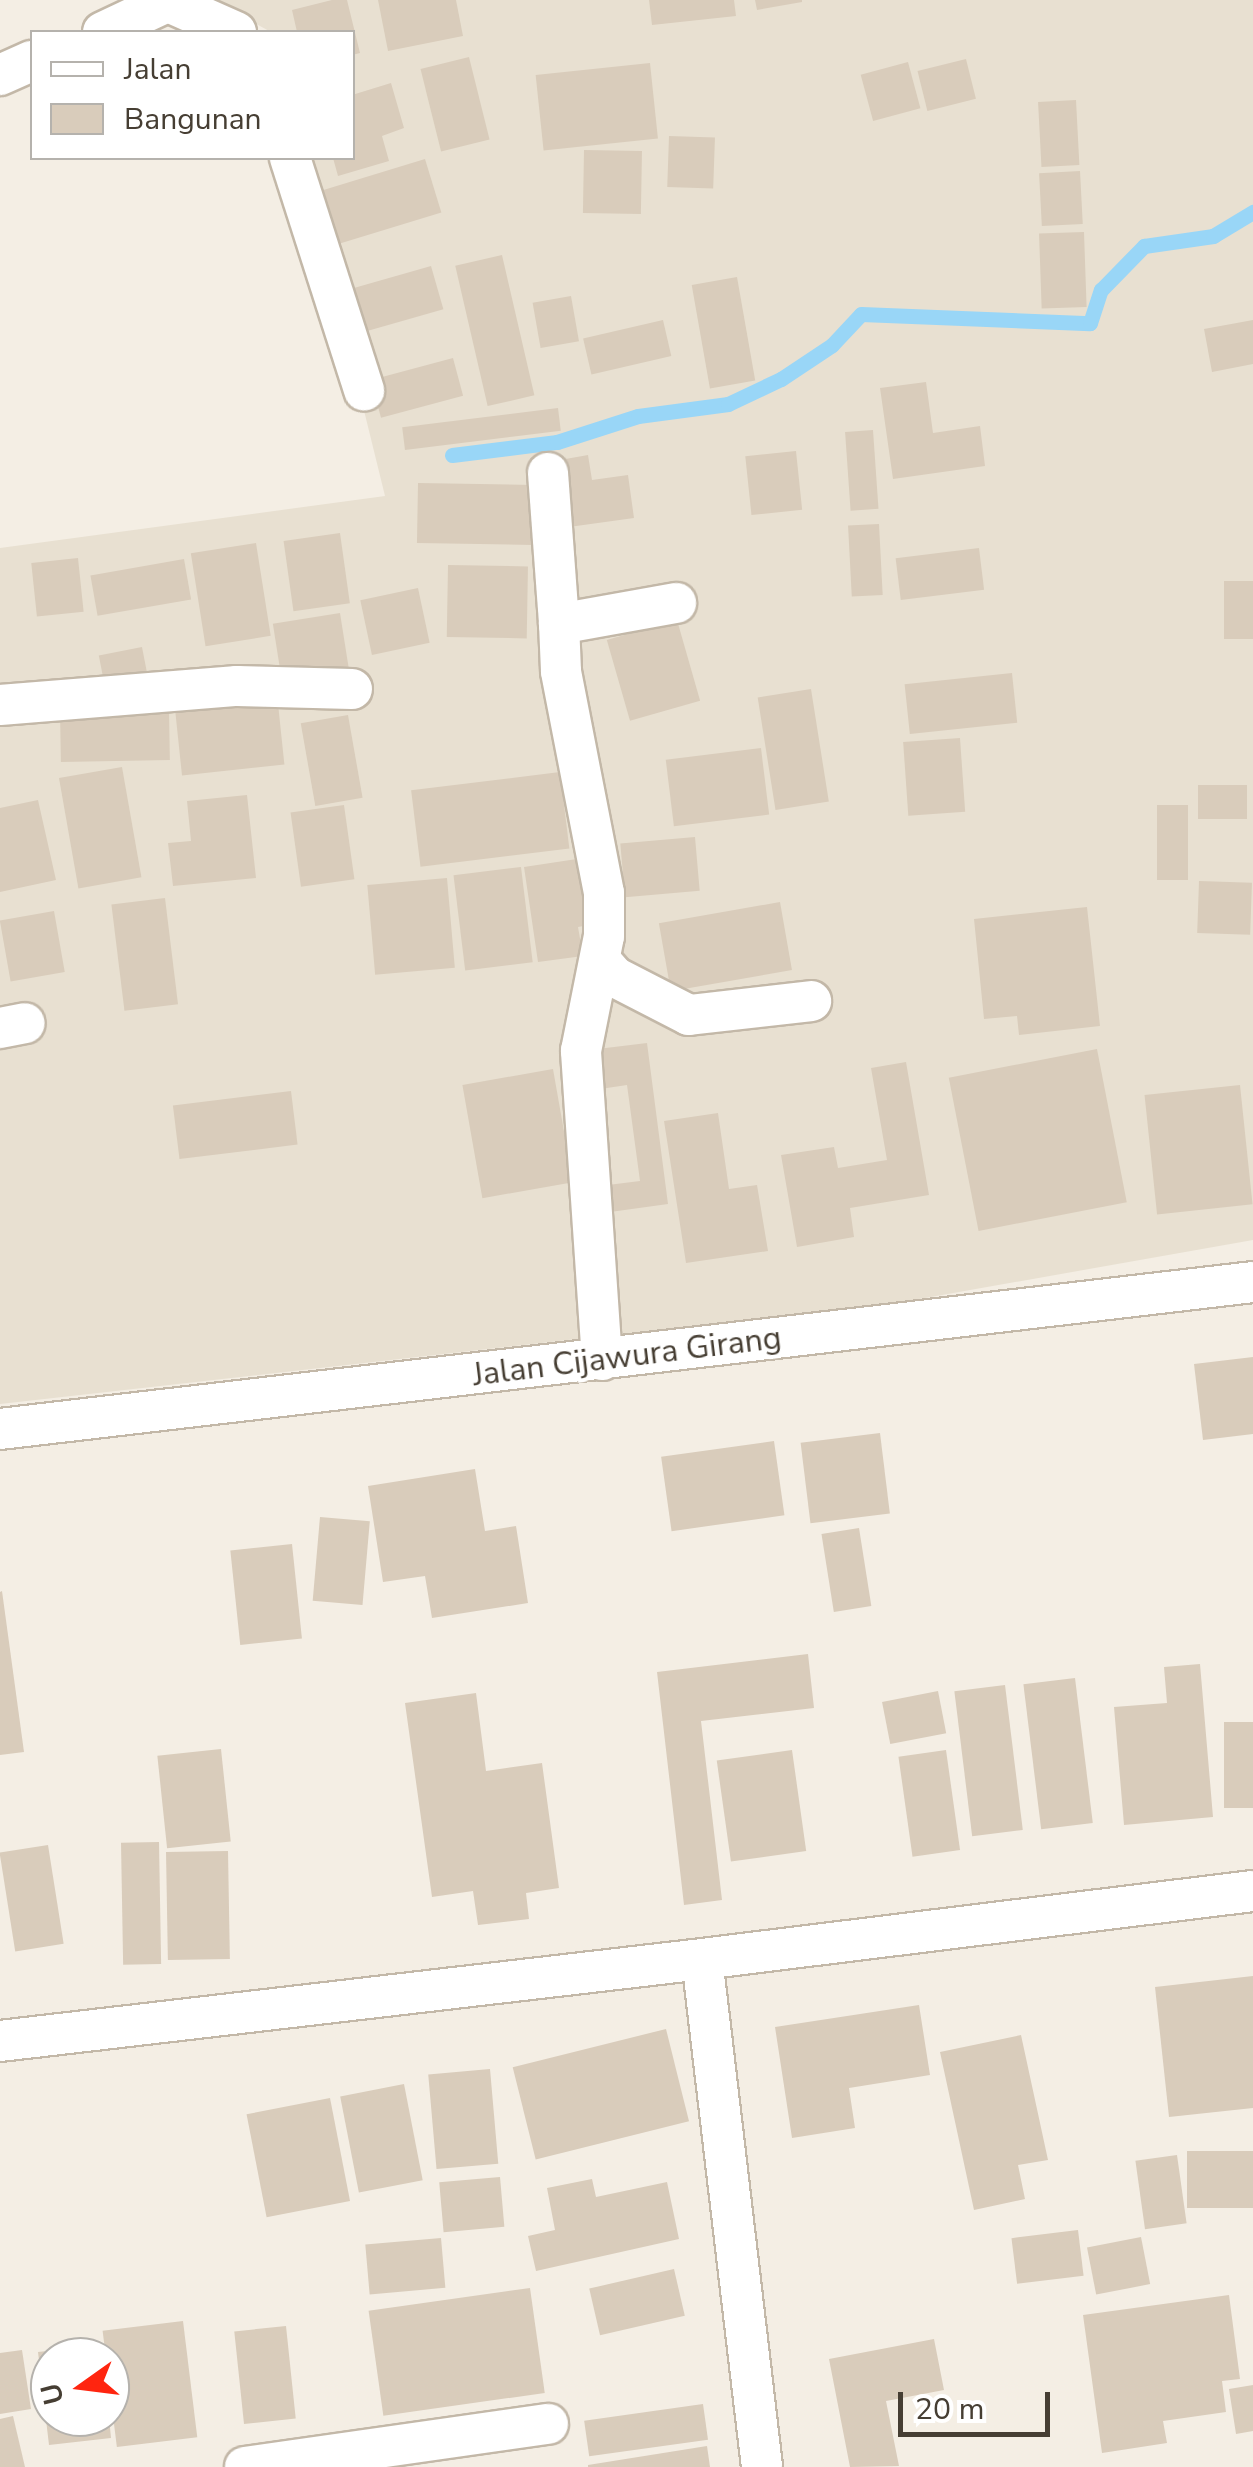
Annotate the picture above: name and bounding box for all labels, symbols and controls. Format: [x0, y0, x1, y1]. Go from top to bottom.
legend [30, 30, 355, 160]
text: Jalan [124, 49, 191, 90]
text: Bangunan [124, 99, 262, 140]
street label: Jalan Cijawura Girang [470, 1319, 784, 1395]
north arrow [30, 2337, 130, 2437]
scale bar [903, 2372, 1056, 2434]
text: U [32, 2379, 74, 2408]
text: 20 m [915, 2389, 984, 2430]

